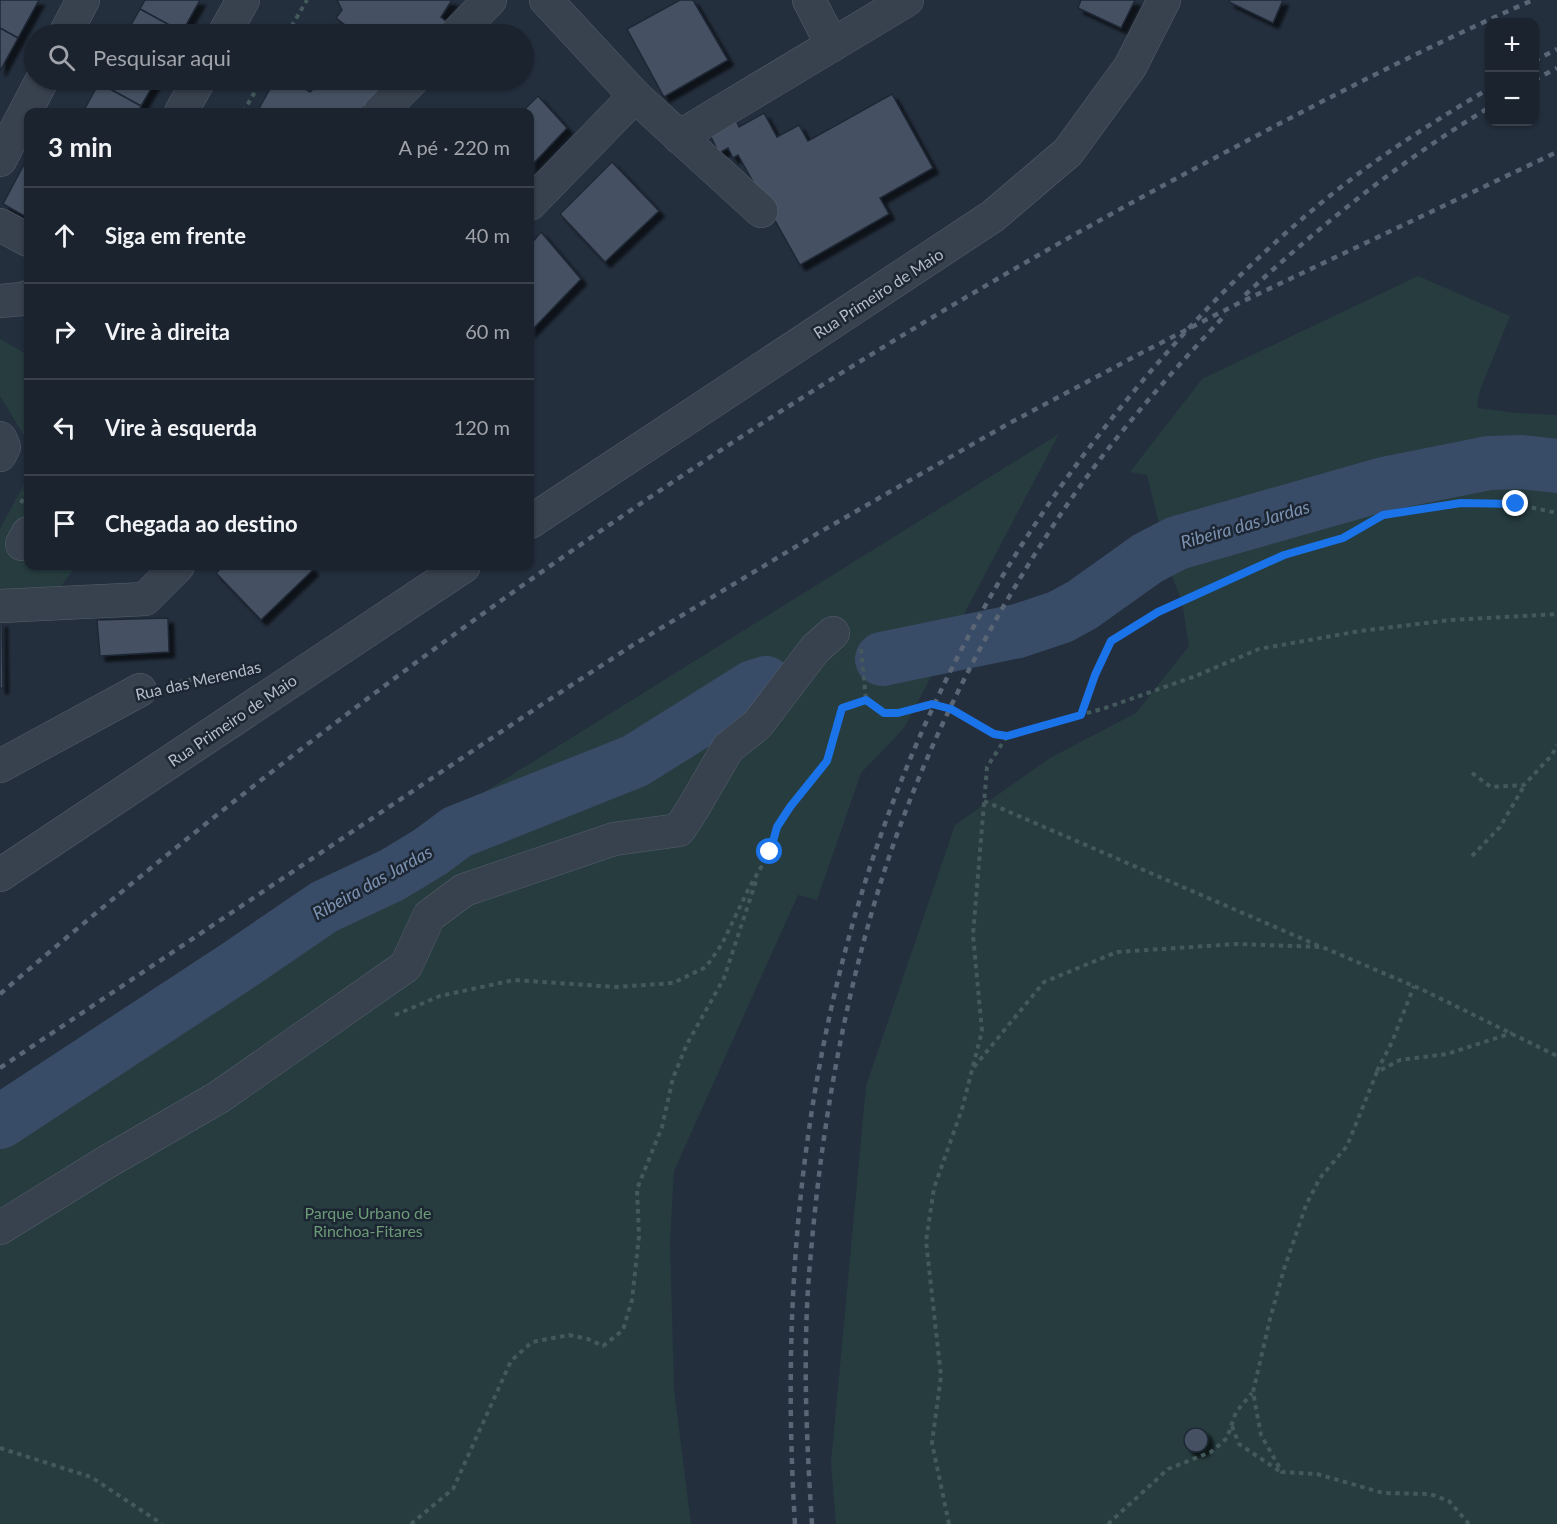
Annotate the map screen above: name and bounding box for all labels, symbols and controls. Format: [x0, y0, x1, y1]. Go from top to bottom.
map controls [1485, 18, 1539, 126]
button: + [1485, 18, 1539, 72]
search box [24, 24, 534, 90]
icon: search [45, 41, 78, 74]
text: Pesquisar aqui [93, 44, 231, 71]
button: − [1485, 72, 1539, 126]
text: 3 min [48, 131, 112, 163]
text: A pé · 220 m [398, 135, 510, 159]
icon: ahead [48, 219, 81, 252]
text: Siga em frente [105, 222, 246, 249]
text: 40 m [465, 223, 510, 247]
street label: Rua Primeiro de Maio [810, 244, 946, 342]
icon: right [48, 315, 81, 348]
text: Vire à direita [105, 318, 230, 345]
text: 60 m [465, 319, 510, 343]
icon: left [48, 411, 81, 444]
text: Vire à esquerda [105, 414, 257, 441]
text: 120 m [454, 415, 510, 439]
route end [1502, 490, 1528, 516]
water label: Ribeira das Jardas [1178, 495, 1312, 553]
icon: arrive [48, 507, 81, 540]
text: Chegada ao destino [105, 510, 298, 537]
street label: Rua das Merendas [133, 656, 263, 704]
street label: Rua Primeiro de Maio [164, 670, 300, 770]
route start [756, 838, 782, 864]
water label: Ribeira das Jardas [308, 840, 436, 924]
park label: Parque Urbano de Rinchoa-Fitares [304, 1203, 432, 1240]

